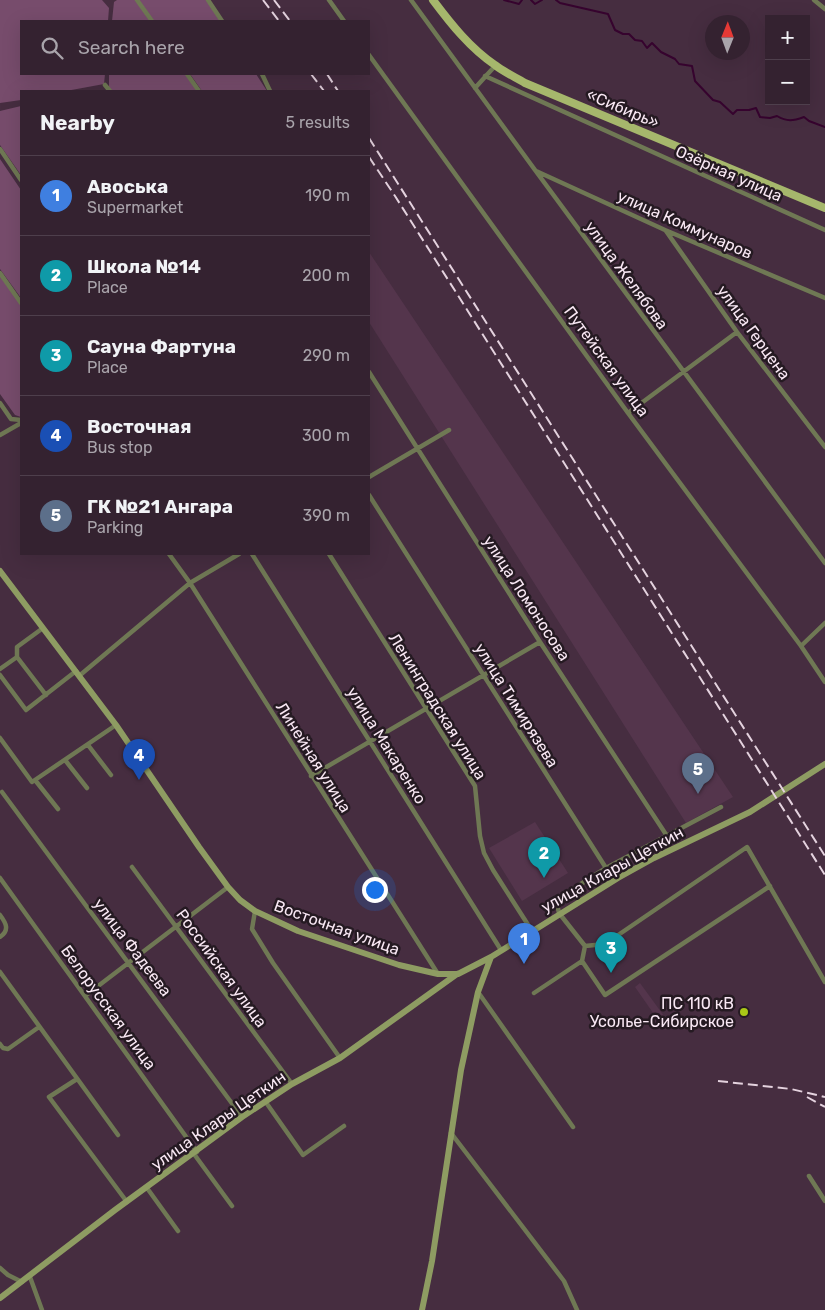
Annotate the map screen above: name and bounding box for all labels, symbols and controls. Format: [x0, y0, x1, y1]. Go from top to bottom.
north arrow [705, 15, 750, 60]
map controls [765, 15, 810, 105]
button: + [765, 15, 810, 60]
search box [20, 20, 370, 75]
icon: search [38, 34, 66, 62]
text: Search here [78, 36, 185, 59]
button: − [765, 60, 810, 105]
street label: «Сибирь» [584, 85, 662, 132]
text: Nearby [40, 110, 115, 135]
text: 5 results [286, 113, 350, 132]
street label: Озёрная улица [673, 141, 785, 205]
text: Авоська [87, 175, 168, 198]
text: 1 [52, 186, 60, 205]
text: 190 m [305, 186, 350, 205]
street label: улица Коммунаров [614, 186, 755, 263]
text: Supermarket [87, 198, 183, 217]
street label: улица Желябова [581, 218, 672, 333]
text: Школа №14 [87, 255, 201, 278]
text: 2 [51, 266, 61, 285]
text: 200 m [302, 266, 350, 285]
text: Place [87, 278, 128, 297]
street label: улица Герцена [713, 281, 794, 383]
street label: Путейская улица [560, 302, 653, 420]
text: Сауна Фартуна [87, 335, 236, 358]
text: 3 [51, 346, 61, 365]
text: 290 m [303, 346, 350, 365]
text: Place [87, 358, 128, 377]
text: Восточная [87, 415, 192, 438]
text: 4 [51, 426, 61, 445]
text: 300 m [302, 426, 350, 445]
text: Bus stop [87, 438, 153, 457]
text: ГК №21 Ангара [87, 495, 233, 518]
text: 5 [51, 506, 61, 525]
text: 390 m [303, 506, 350, 525]
text: Parking [87, 518, 143, 537]
street label: улица Ломоносова [479, 532, 574, 664]
street label: Ленинградская улица [385, 629, 490, 783]
street label: улица Тимирязева [471, 640, 562, 771]
street label: улица Макаренко [343, 683, 430, 807]
street label: Линейная улица [272, 698, 355, 816]
pin: 4 [123, 739, 155, 780]
pin: 5 [682, 753, 714, 794]
street label: улица Клары Цеткин [538, 822, 687, 917]
pin: 2 [528, 837, 560, 878]
your location [362, 877, 388, 903]
street label: улица Фадеева [90, 895, 176, 1000]
street label: Восточная улица [272, 896, 402, 959]
street label: Российская улица [172, 905, 271, 1031]
pin: 1 [508, 923, 540, 964]
pin: 3 [595, 932, 627, 973]
street label: Белорусская улица [57, 941, 160, 1073]
place label: ПС 110 кВ Усолье-Сибирское [590, 994, 734, 1031]
marker: ПС 110 кВ Усолье-Сибирское [738, 1006, 750, 1018]
street label: улица Клары Цеткин [147, 1067, 289, 1174]

